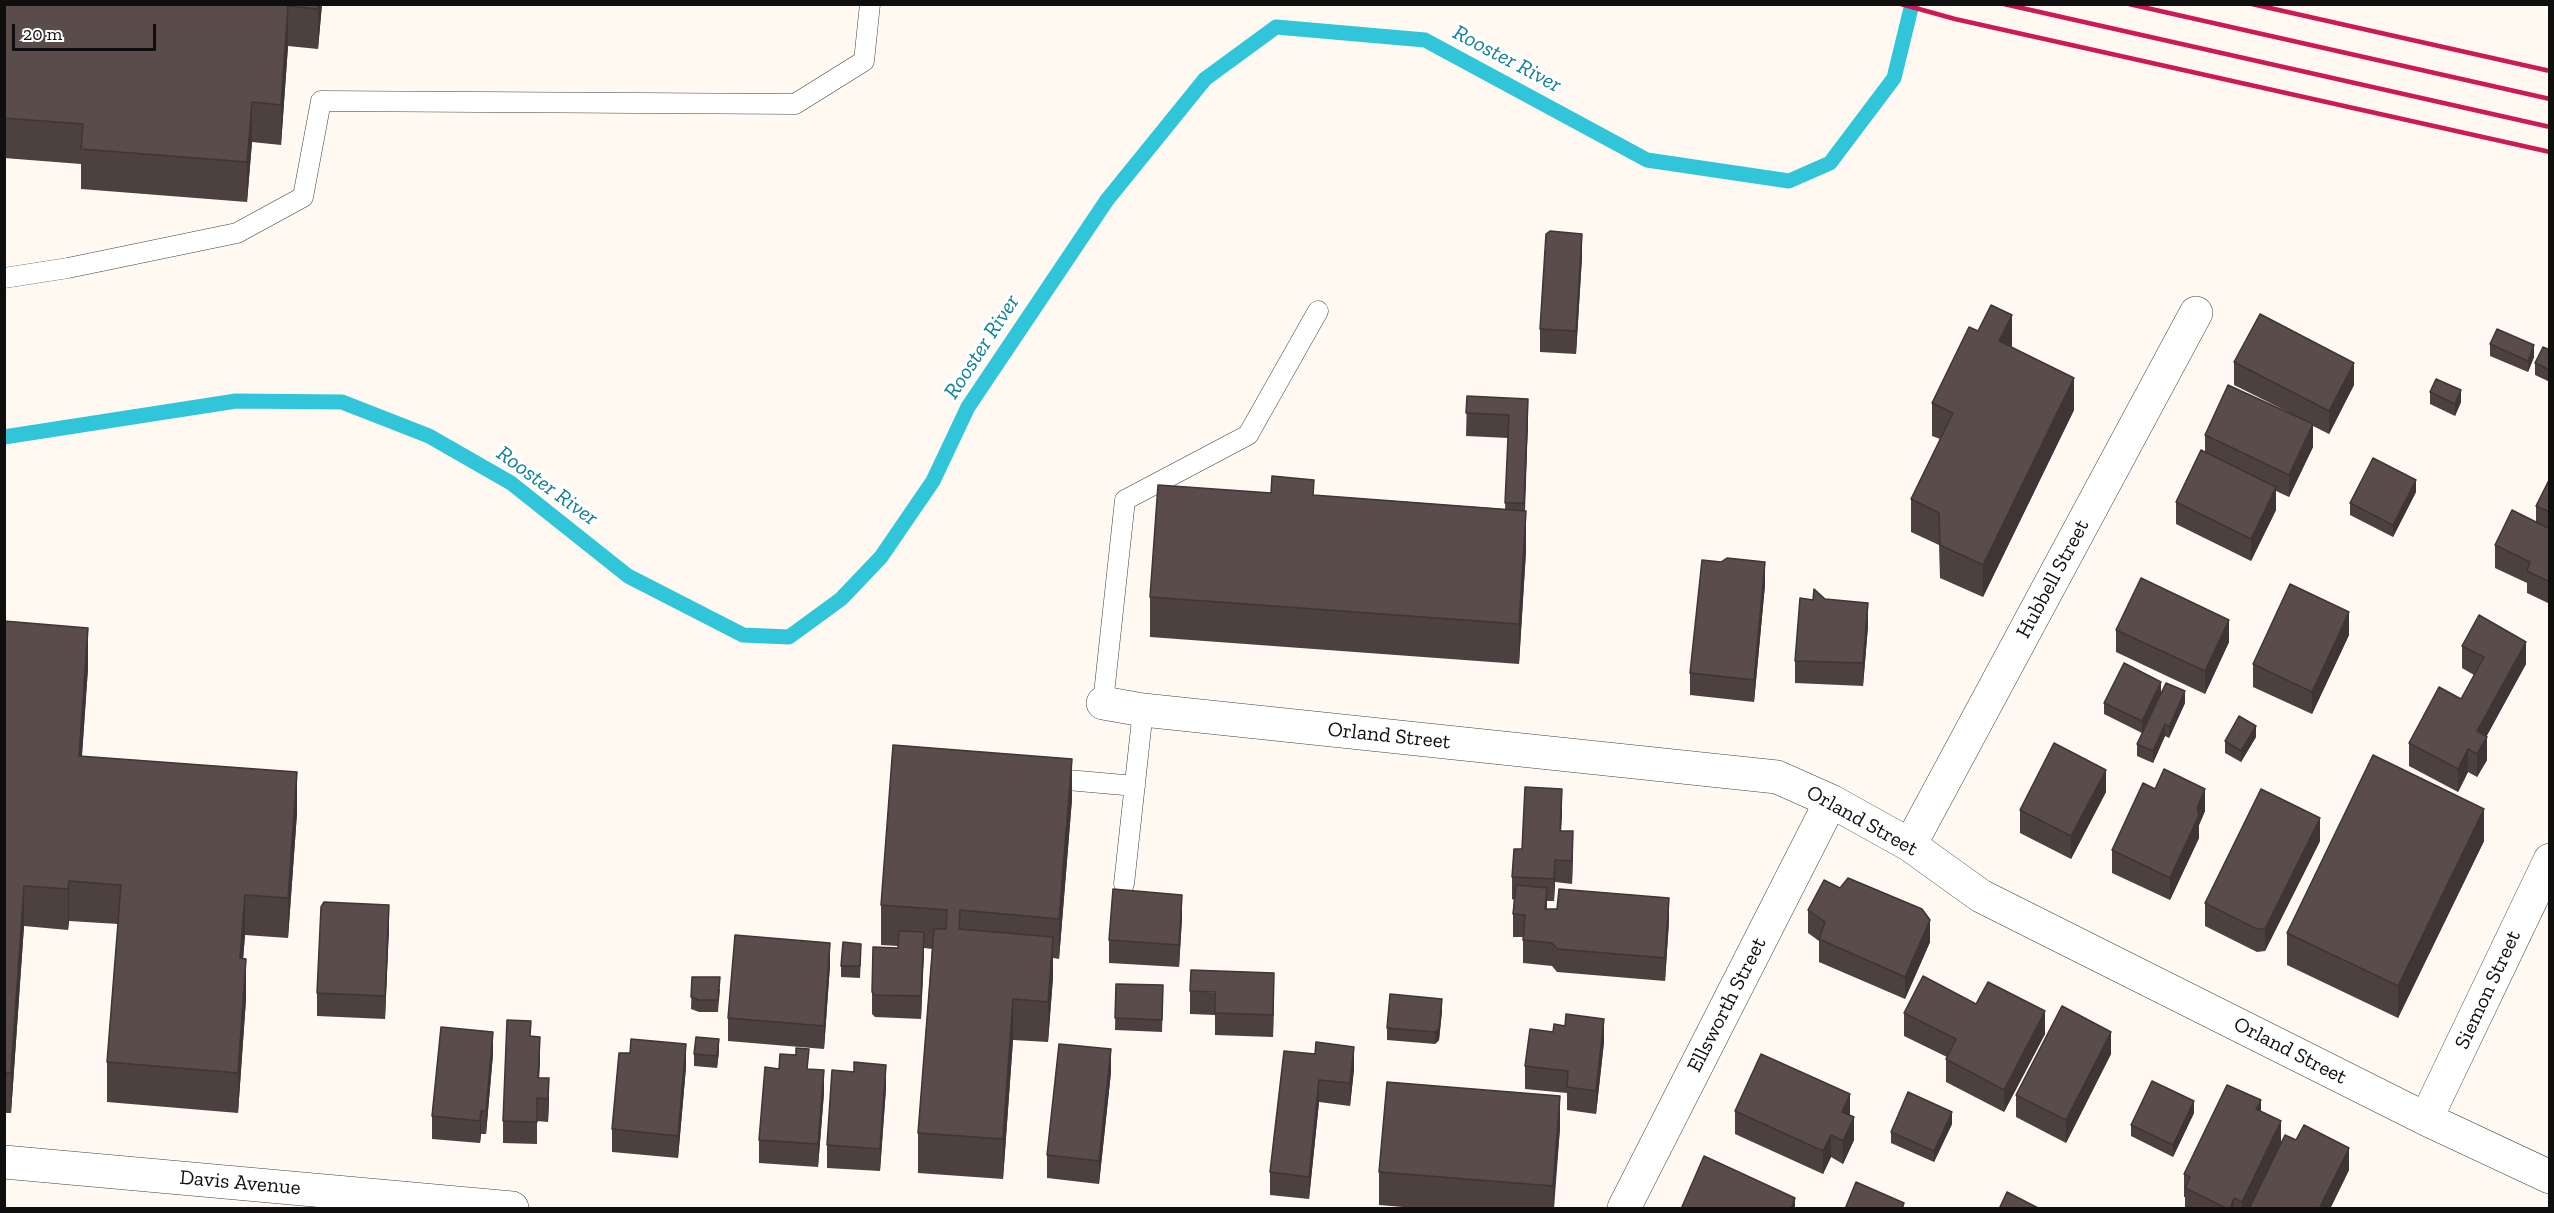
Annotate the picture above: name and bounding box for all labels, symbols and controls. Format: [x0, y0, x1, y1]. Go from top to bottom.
scale bar [15, 12, 159, 50]
water label: Rooster River [1448, 19, 1566, 99]
text: 20 m [23, 23, 62, 45]
water label: Rooster River [939, 290, 1025, 404]
water label: Rooster River [491, 440, 603, 532]
street label: Hubbell Street [2011, 515, 2095, 643]
street label: Orland Street [1326, 717, 1452, 755]
street label: Orland Street [1802, 780, 1922, 862]
street label: Siemon Street [2450, 927, 2526, 1053]
street label: Ellsworth Street [1682, 933, 1772, 1077]
street label: Orland Street [2229, 1012, 2351, 1090]
street label: Davis Avenue [178, 1165, 302, 1201]

